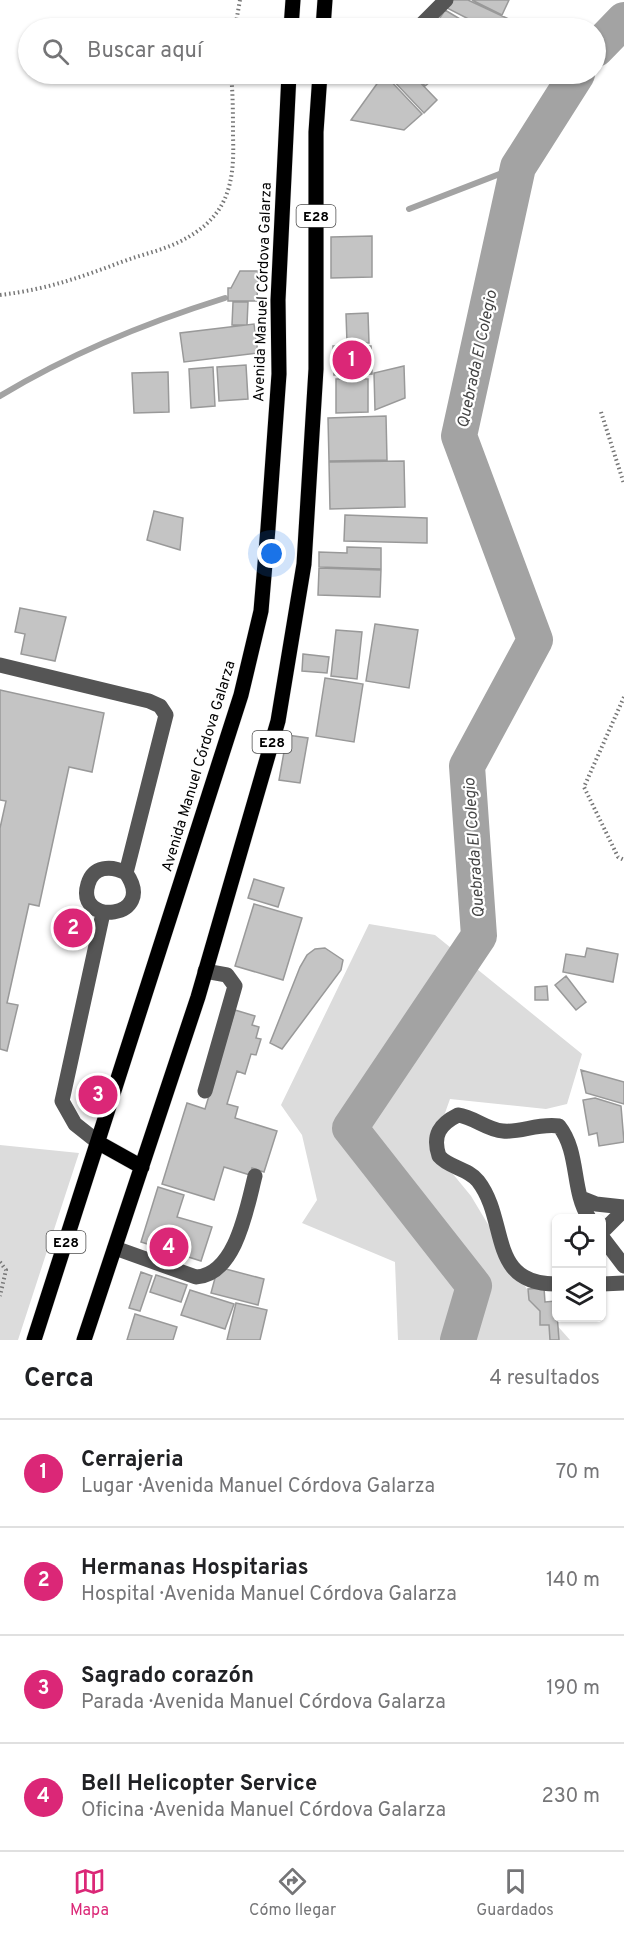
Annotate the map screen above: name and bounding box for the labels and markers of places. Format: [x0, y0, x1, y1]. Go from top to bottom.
pin: 1 [332, 338, 372, 382]
pin: 2 [54, 906, 92, 950]
pin: 3 [78, 1072, 118, 1118]
pin: 4 [150, 1224, 188, 1270]

